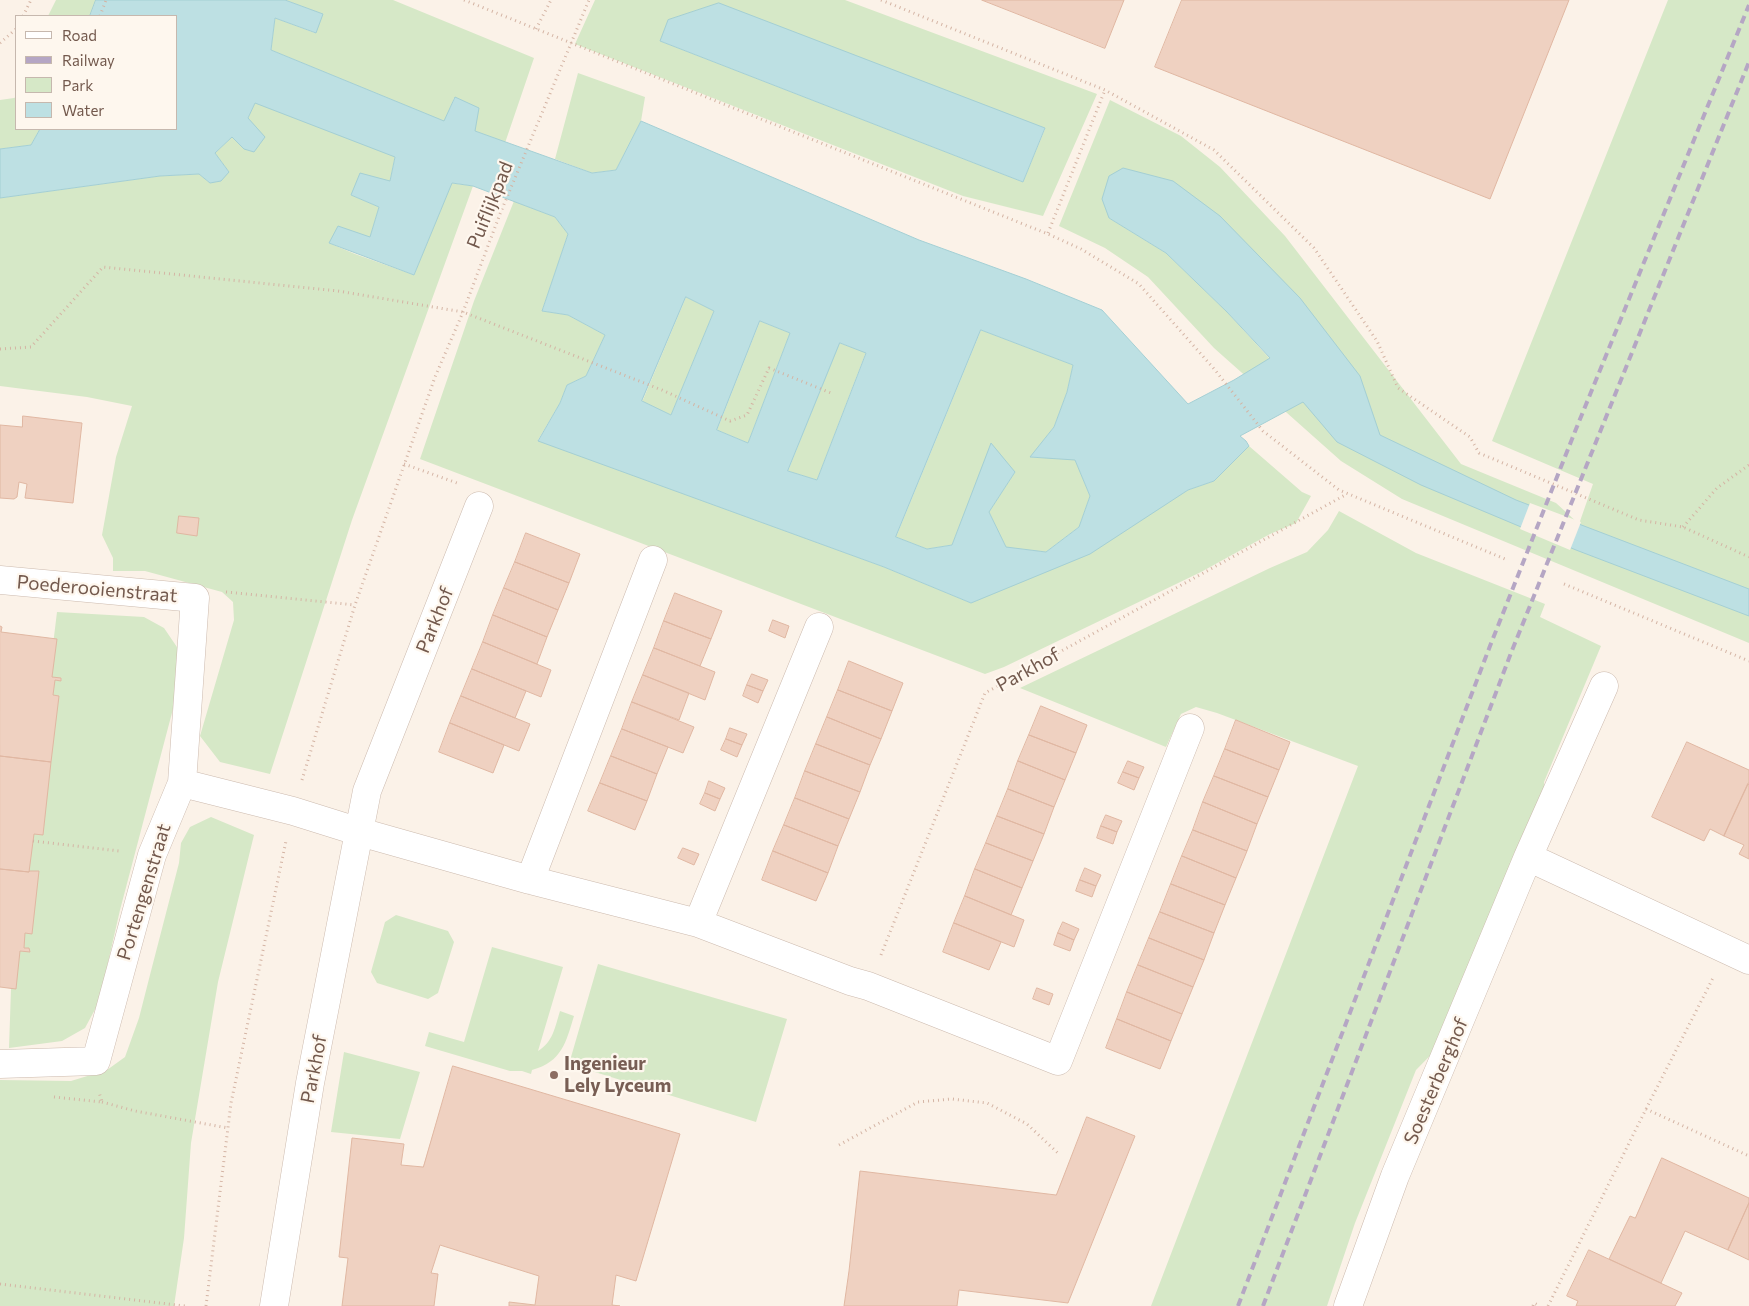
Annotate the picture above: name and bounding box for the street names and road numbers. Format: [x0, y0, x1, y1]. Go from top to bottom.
street label: Puiflijkpad [462, 158, 518, 252]
street label: Poederooienstraat [16, 571, 178, 607]
street label: Parkhof [411, 584, 459, 656]
street label: Parkhof [992, 643, 1064, 697]
street label: Portengenstraat [112, 821, 176, 963]
street label: Soesterberghof [1399, 1014, 1473, 1148]
street label: Parkhof [296, 1033, 332, 1105]

